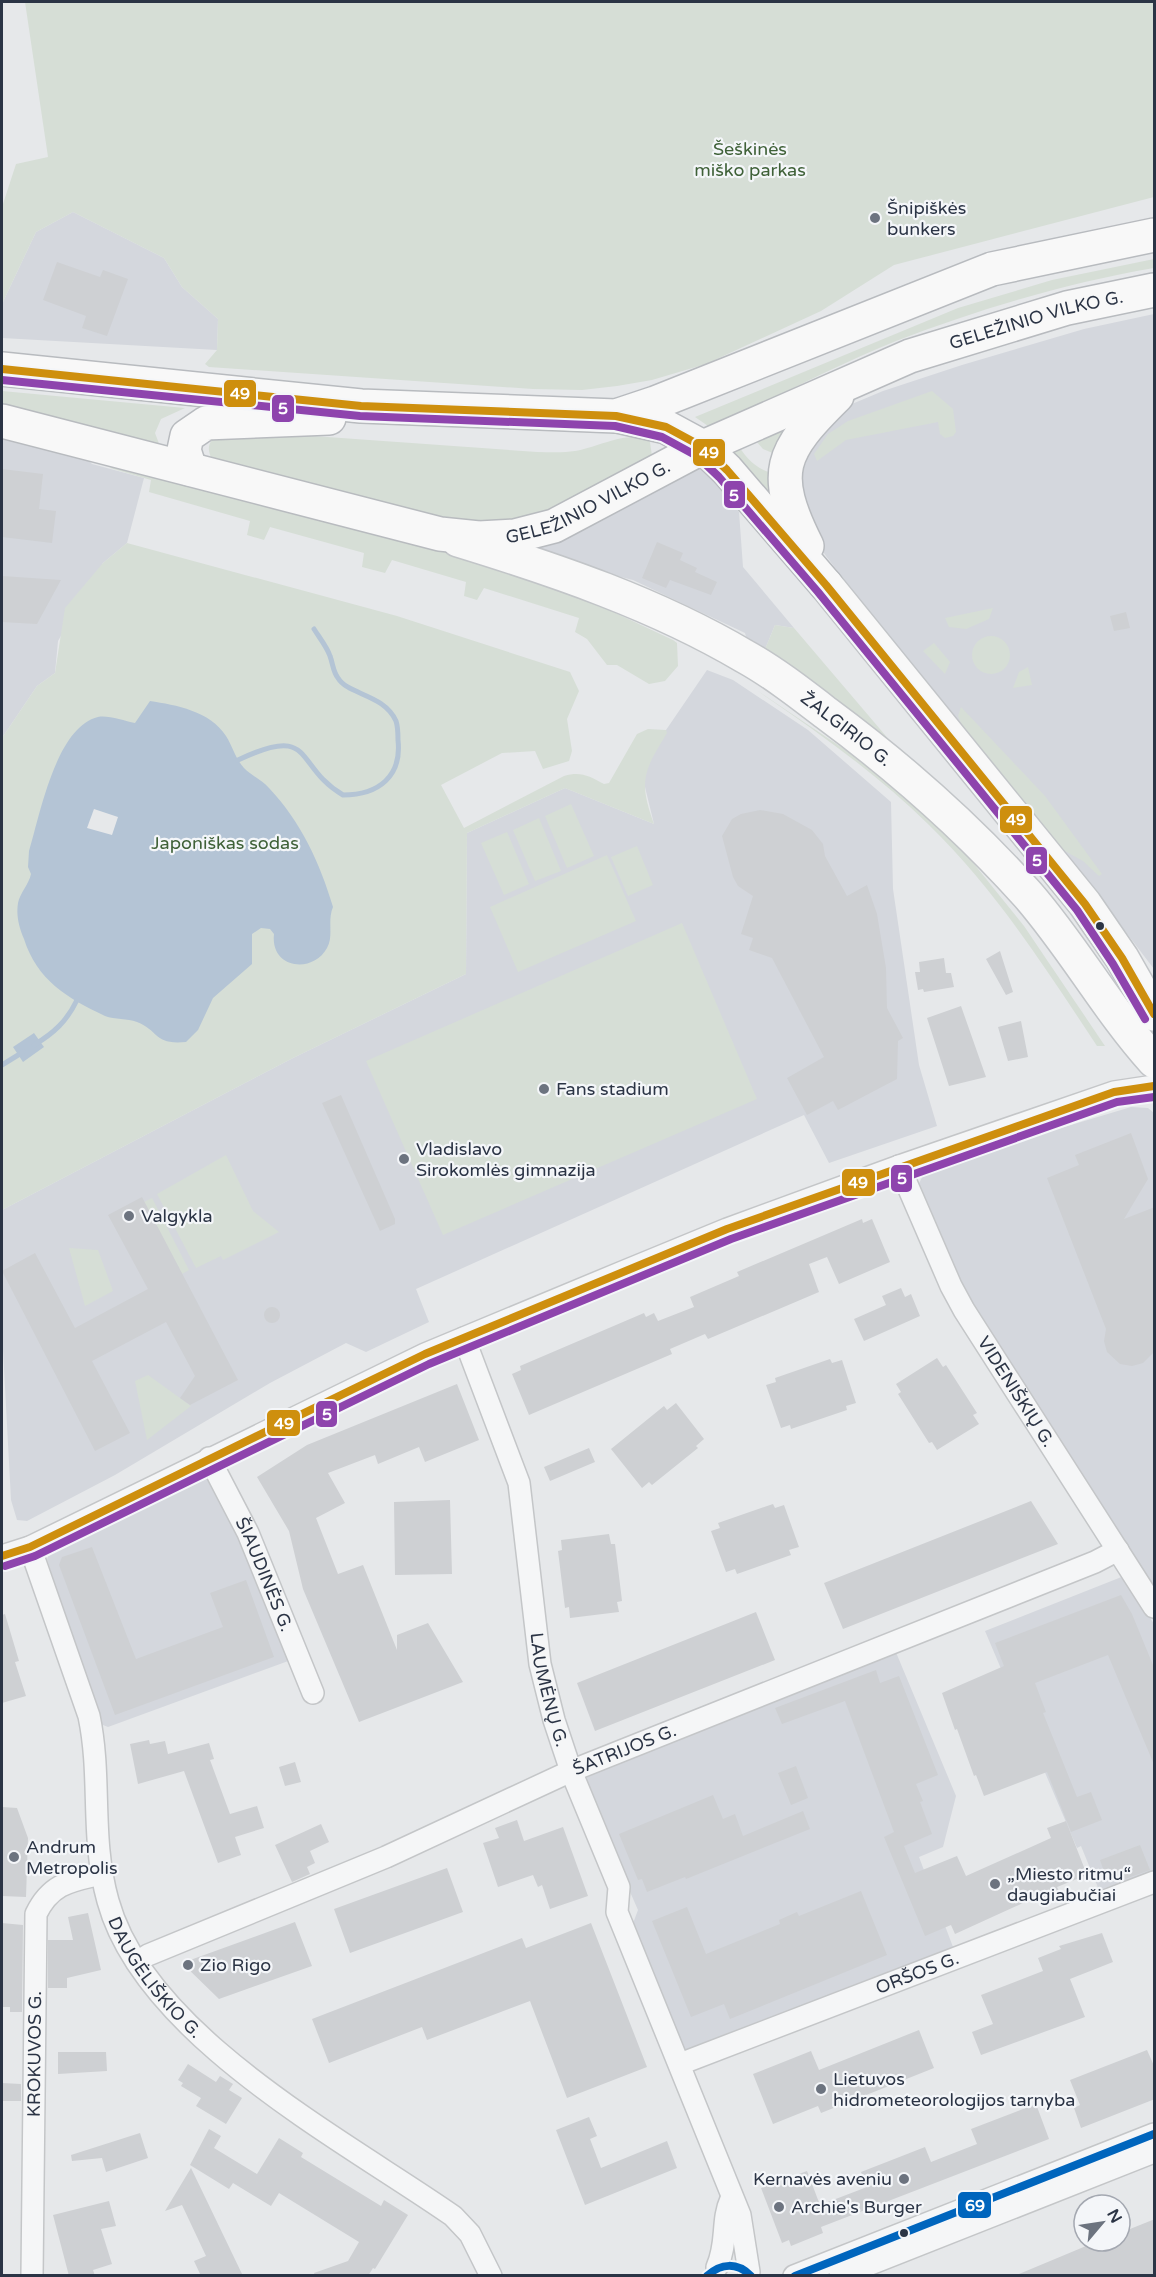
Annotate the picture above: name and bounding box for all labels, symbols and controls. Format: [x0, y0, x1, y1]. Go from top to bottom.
park label: Šeškinės miško parkas [694, 138, 806, 181]
place label: Šnipiškės bunkers [887, 197, 966, 240]
marker: Šnipiškės bunkers [868, 211, 882, 225]
street label: GELEŽINIO VILKO G. [946, 286, 1125, 354]
line badge: 49 [223, 379, 257, 408]
text: 49 [230, 384, 250, 404]
line badge: 5 [271, 394, 295, 423]
text: 5 [278, 399, 288, 419]
line badge: 49 [692, 438, 726, 467]
text: 49 [699, 443, 719, 463]
street label: GELEŽINIO VILKO G. [505, 455, 674, 548]
line badge: 5 [723, 480, 746, 509]
text: 5 [729, 486, 739, 506]
street label: ŽALGIRIO G. [796, 687, 896, 771]
line badge: 49 [999, 805, 1033, 834]
text: 49 [1006, 810, 1026, 830]
park label: Japoniškas sodas [151, 832, 299, 854]
line badge: 5 [1025, 846, 1048, 875]
text: 5 [1032, 851, 1042, 871]
unlabelled marker [1094, 920, 1106, 932]
place label: Fans stadium [556, 1078, 669, 1100]
marker: Fans stadium [537, 1082, 551, 1096]
place label: Vladislavo Sirokomlės gimnazija [416, 1138, 596, 1181]
marker: Vladislavo Sirokomlės gimnazija [397, 1152, 411, 1166]
line badge: 5 [890, 1164, 913, 1193]
line badge: 49 [841, 1168, 876, 1197]
text: 5 [897, 1169, 907, 1189]
text: 49 [848, 1173, 868, 1193]
place label: Valgykla [141, 1205, 213, 1227]
marker: Valgykla [122, 1209, 136, 1223]
street label: VIDENIŠKIŲ G. [973, 1332, 1060, 1451]
line badge: 5 [315, 1400, 338, 1428]
text: 5 [322, 1405, 332, 1425]
line badge: 49 [266, 1409, 301, 1437]
text: 49 [274, 1414, 294, 1434]
street label: ŠIAUDINĖS G. [231, 1513, 298, 1635]
street label: LAUMĖNŲ G. [525, 1631, 573, 1749]
street label: ŠATRIJOS G. [570, 1719, 679, 1780]
place label: Andrum Metropolis [26, 1836, 118, 1879]
marker: Andrum Metropolis [7, 1850, 21, 1864]
place label: „Miesto ritmu“ daugiabučiai [1007, 1863, 1131, 1906]
marker: „Miesto ritmu“ daugiabučiai [988, 1877, 1002, 1891]
street label: DAUGĖLIŠKIO G. [103, 1913, 207, 2043]
street label: ORŠOS G. [872, 1947, 962, 1999]
place label: Zio Rigo [200, 1954, 271, 1976]
marker: Zio Rigo [181, 1958, 195, 1972]
street label: KROKUVOS G. [23, 1991, 46, 2117]
place label: Lietuvos hidrometeorologijos tarnyba [833, 2068, 1075, 2111]
marker: Lietuvos hidrometeorologijos tarnyba [814, 2082, 828, 2096]
place label: Kernavės aveniu [753, 2168, 892, 2190]
marker: Kernavės aveniu [897, 2172, 911, 2186]
line badge: 69 [957, 2191, 992, 2219]
north arrow [1072, 2193, 1132, 2253]
place label: Archie's Burger [791, 2196, 922, 2218]
text: 69 [965, 2196, 985, 2216]
marker: Archie's Burger [772, 2200, 786, 2214]
text: N [1102, 2206, 1126, 2227]
unlabelled marker [898, 2227, 910, 2239]

